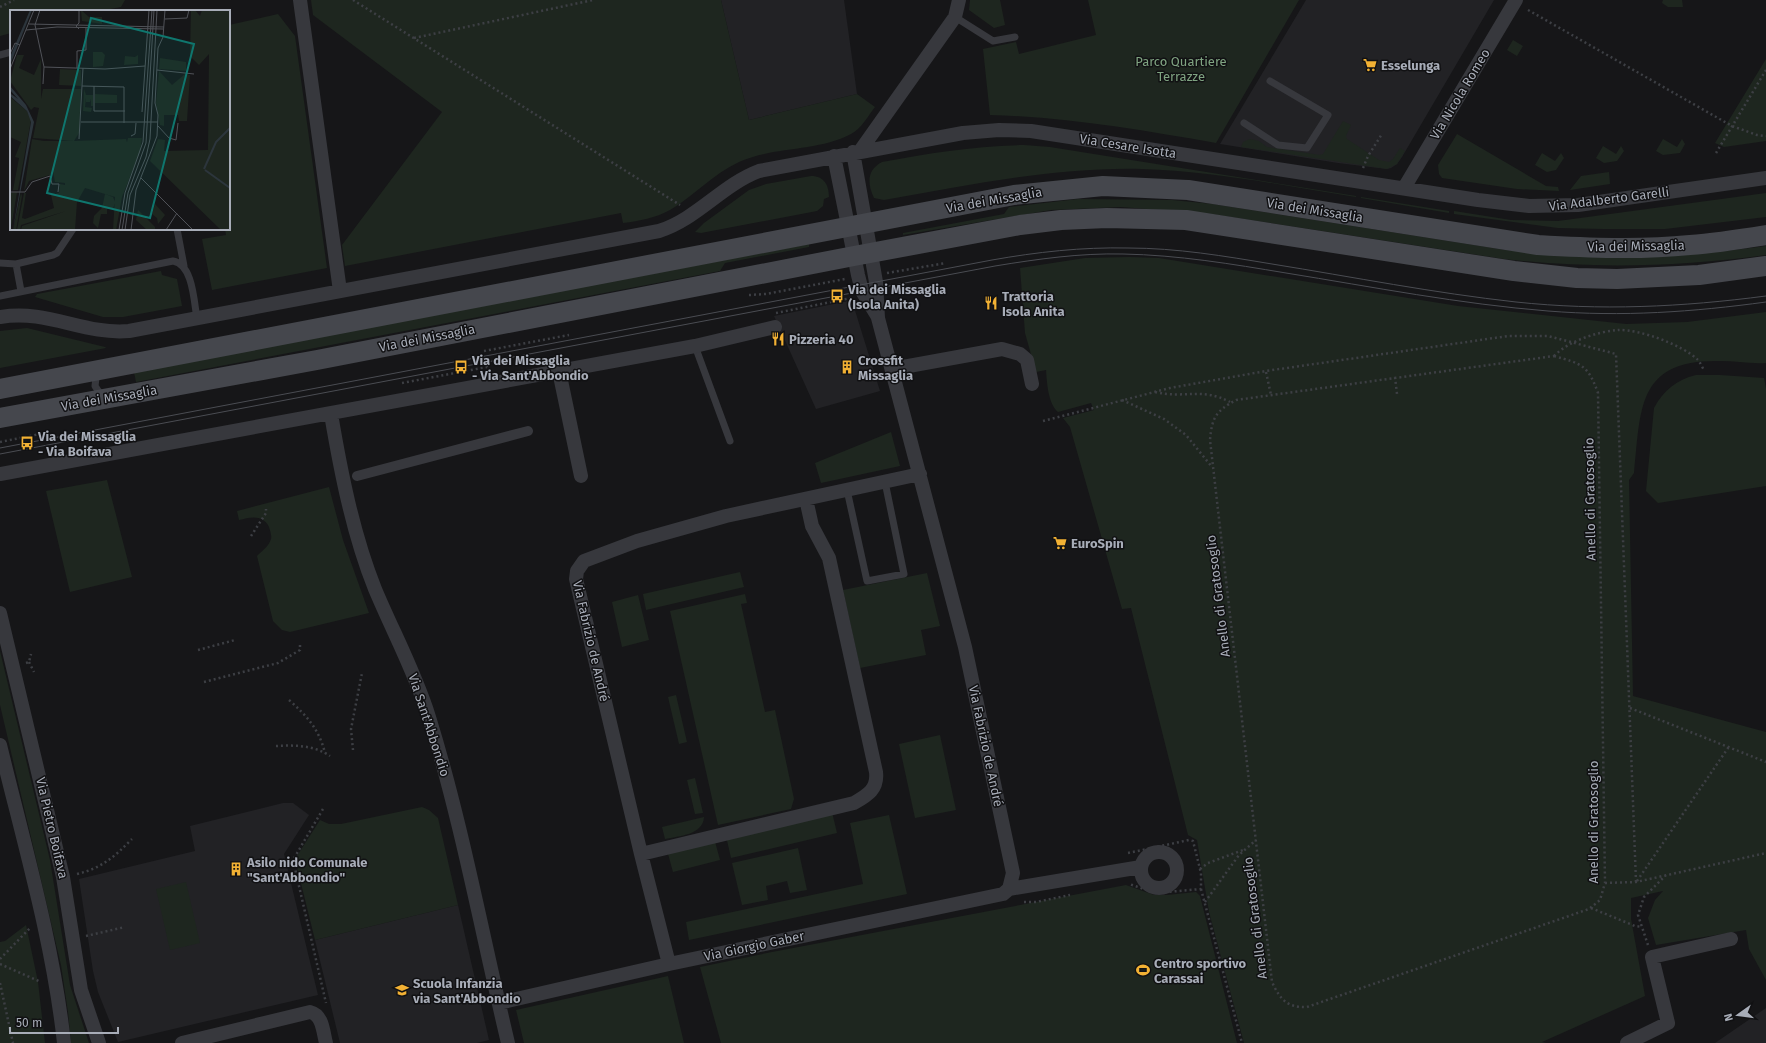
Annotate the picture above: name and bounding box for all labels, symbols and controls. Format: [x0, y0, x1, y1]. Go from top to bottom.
inset map [10, 10, 230, 230]
street label: Via Nicola Romeo [1427, 46, 1493, 142]
park label: Parco Quartiere Terrazze [1135, 54, 1227, 84]
supermarket icon: Esselunga [1362, 57, 1378, 73]
place label: Esselunga [1381, 58, 1440, 73]
street label: Via Cesare Isotta [1079, 131, 1177, 161]
street label: Via dei Missaglia [945, 184, 1043, 216]
street label: Via Adalberto Garelli [1548, 184, 1670, 214]
street label: Via dei Missaglia [1266, 195, 1364, 225]
street label: Via dei Missaglia [1587, 238, 1685, 254]
place label: Via dei Missaglia (Isola Anita) [847, 282, 946, 312]
bus stop icon: Via dei Missaglia (Isola Anita) [829, 288, 845, 304]
place label: Trattoria Isola Anita [1002, 289, 1065, 319]
restaurant icon: Trattoria Isola Anita [983, 295, 999, 311]
street label: Via dei Missaglia [378, 321, 476, 355]
restaurant icon: Pizzeria 40 [770, 331, 786, 347]
place label: Pizzeria 40 [789, 332, 854, 347]
place label: Via dei Missaglia - Via Sant'Abbondio [471, 353, 589, 383]
place label: Crossfit Missaglia [858, 353, 913, 383]
bus stop icon: Via dei Missaglia - Via Sant'Abbondio [453, 359, 469, 375]
building icon: Crossfit Missaglia [839, 359, 855, 375]
street label: Via dei Missaglia [60, 382, 158, 414]
place label: Via dei Missaglia - Via Boifava [37, 429, 136, 459]
bus stop icon: Via dei Missaglia - Via Boifava [19, 435, 35, 451]
street label: Anello di Gratosoglio [1581, 437, 1599, 561]
street label: Anello di Gratosoglio [1203, 534, 1233, 658]
supermarket icon: EuroSpin [1052, 535, 1068, 551]
place label: EuroSpin [1071, 536, 1124, 551]
street label: Via Fabrizio de André [570, 579, 612, 703]
street label: Via Sant'Abbondio [405, 672, 453, 778]
street label: Via Fabrizio de André [966, 684, 1006, 808]
street label: Anello di Gratosoglio [1586, 760, 1601, 884]
street label: Via Pietro Boifava [33, 776, 71, 880]
place label: Asilo nido Comunale "Sant'Abbondio" [246, 855, 367, 885]
street label: Anello di Gratosoglio [1240, 856, 1270, 980]
building icon: Asilo nido Comunale "Sant'Abbondio" [228, 861, 244, 877]
street label: Via Giorgio Gaber [702, 928, 806, 964]
place label: Centro sportivo Carassai [1154, 956, 1247, 986]
sports icon: Centro sportivo Carassai [1135, 962, 1151, 978]
place label: Scuola Infanzia via Sant'Abbondio [412, 976, 521, 1006]
school or university icon: Scuola Infanzia via Sant'Abbondio [394, 982, 410, 998]
north arrow [1718, 995, 1758, 1035]
scale bar [10, 1009, 118, 1035]
text: N [1722, 1012, 1736, 1022]
text: 50 m [16, 1016, 42, 1030]

